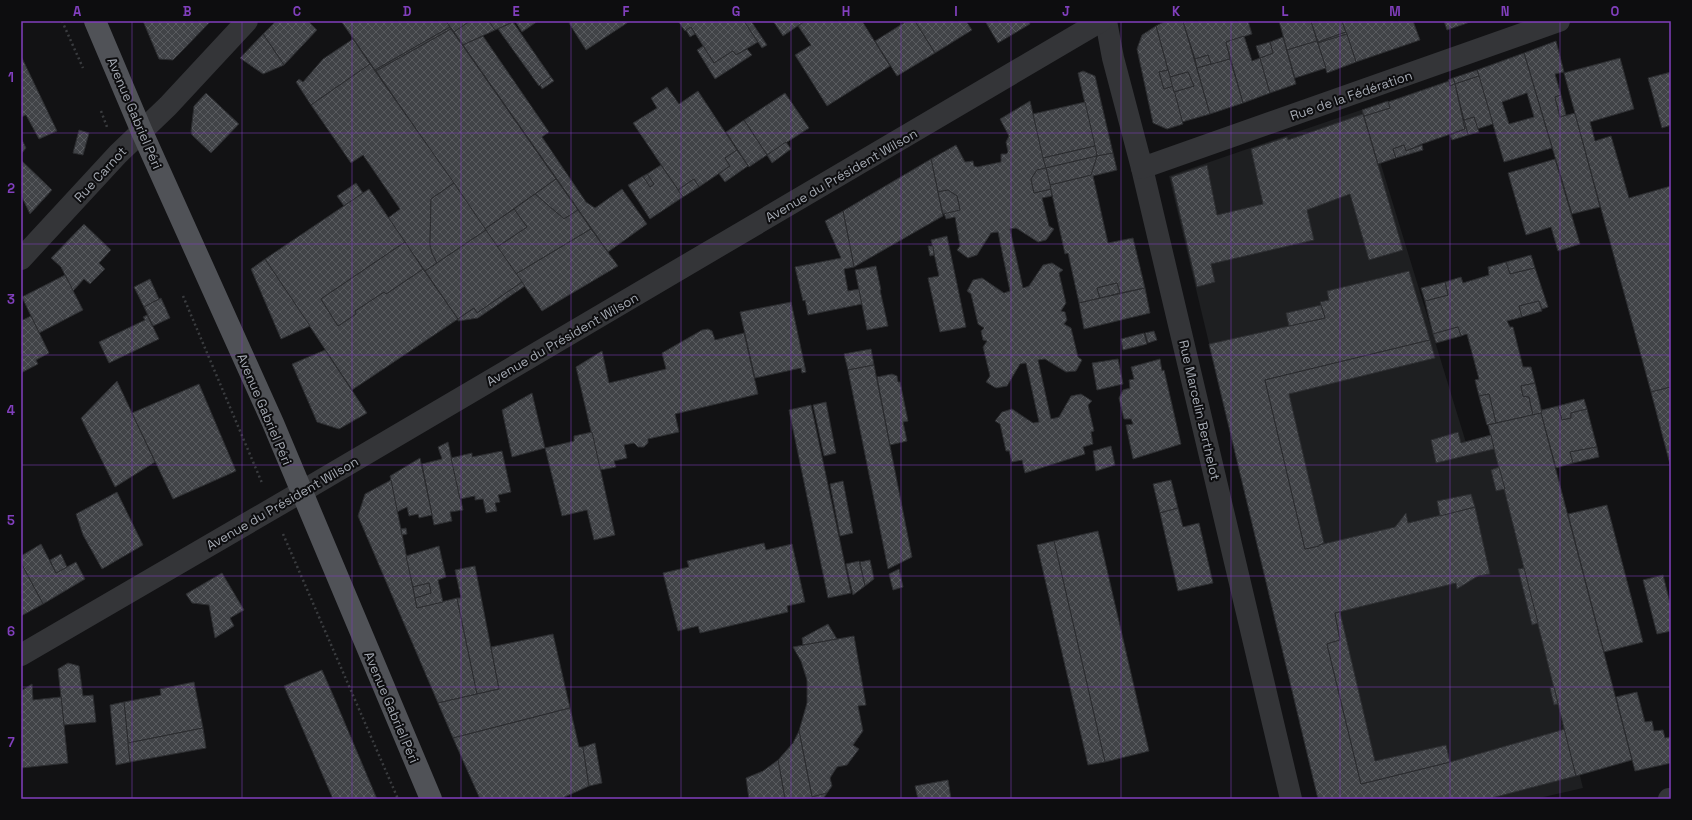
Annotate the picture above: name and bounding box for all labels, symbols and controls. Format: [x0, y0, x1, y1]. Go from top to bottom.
text: A [73, 3, 82, 20]
text: B [183, 3, 192, 20]
text: C [293, 3, 301, 20]
text: D [403, 3, 412, 20]
text: E [512, 3, 520, 20]
text: F [623, 3, 630, 20]
text: G [732, 3, 740, 20]
text: H [842, 3, 850, 20]
text: I [954, 3, 958, 20]
text: J [1062, 3, 1070, 20]
text: K [1172, 3, 1181, 20]
text: L [1281, 3, 1289, 20]
text: M [1389, 3, 1401, 20]
text: N [1501, 3, 1509, 20]
text: O [1611, 3, 1620, 20]
street label: Avenue Gabriel Péri [103, 55, 166, 171]
street label: Rue de la Fédération [1288, 67, 1415, 124]
text: 1 [8, 69, 14, 86]
street label: Avenue du Président Wilson [762, 125, 920, 226]
street label: Rue Carnot [70, 143, 130, 206]
text: 2 [7, 180, 15, 197]
street label: Avenue du Président Wilson [483, 289, 641, 390]
text: 3 [7, 291, 15, 308]
street label: Rue Marcelin Berthelot [1175, 338, 1224, 482]
street label: Avenue Gabriel Péri [233, 351, 296, 467]
text: 4 [7, 402, 15, 419]
street label: Avenue du Président Wilson [203, 453, 361, 554]
text: 5 [7, 512, 15, 529]
text: 6 [7, 623, 15, 640]
street label: Avenue Gabriel Péri [360, 649, 423, 765]
text: 7 [7, 734, 15, 751]

